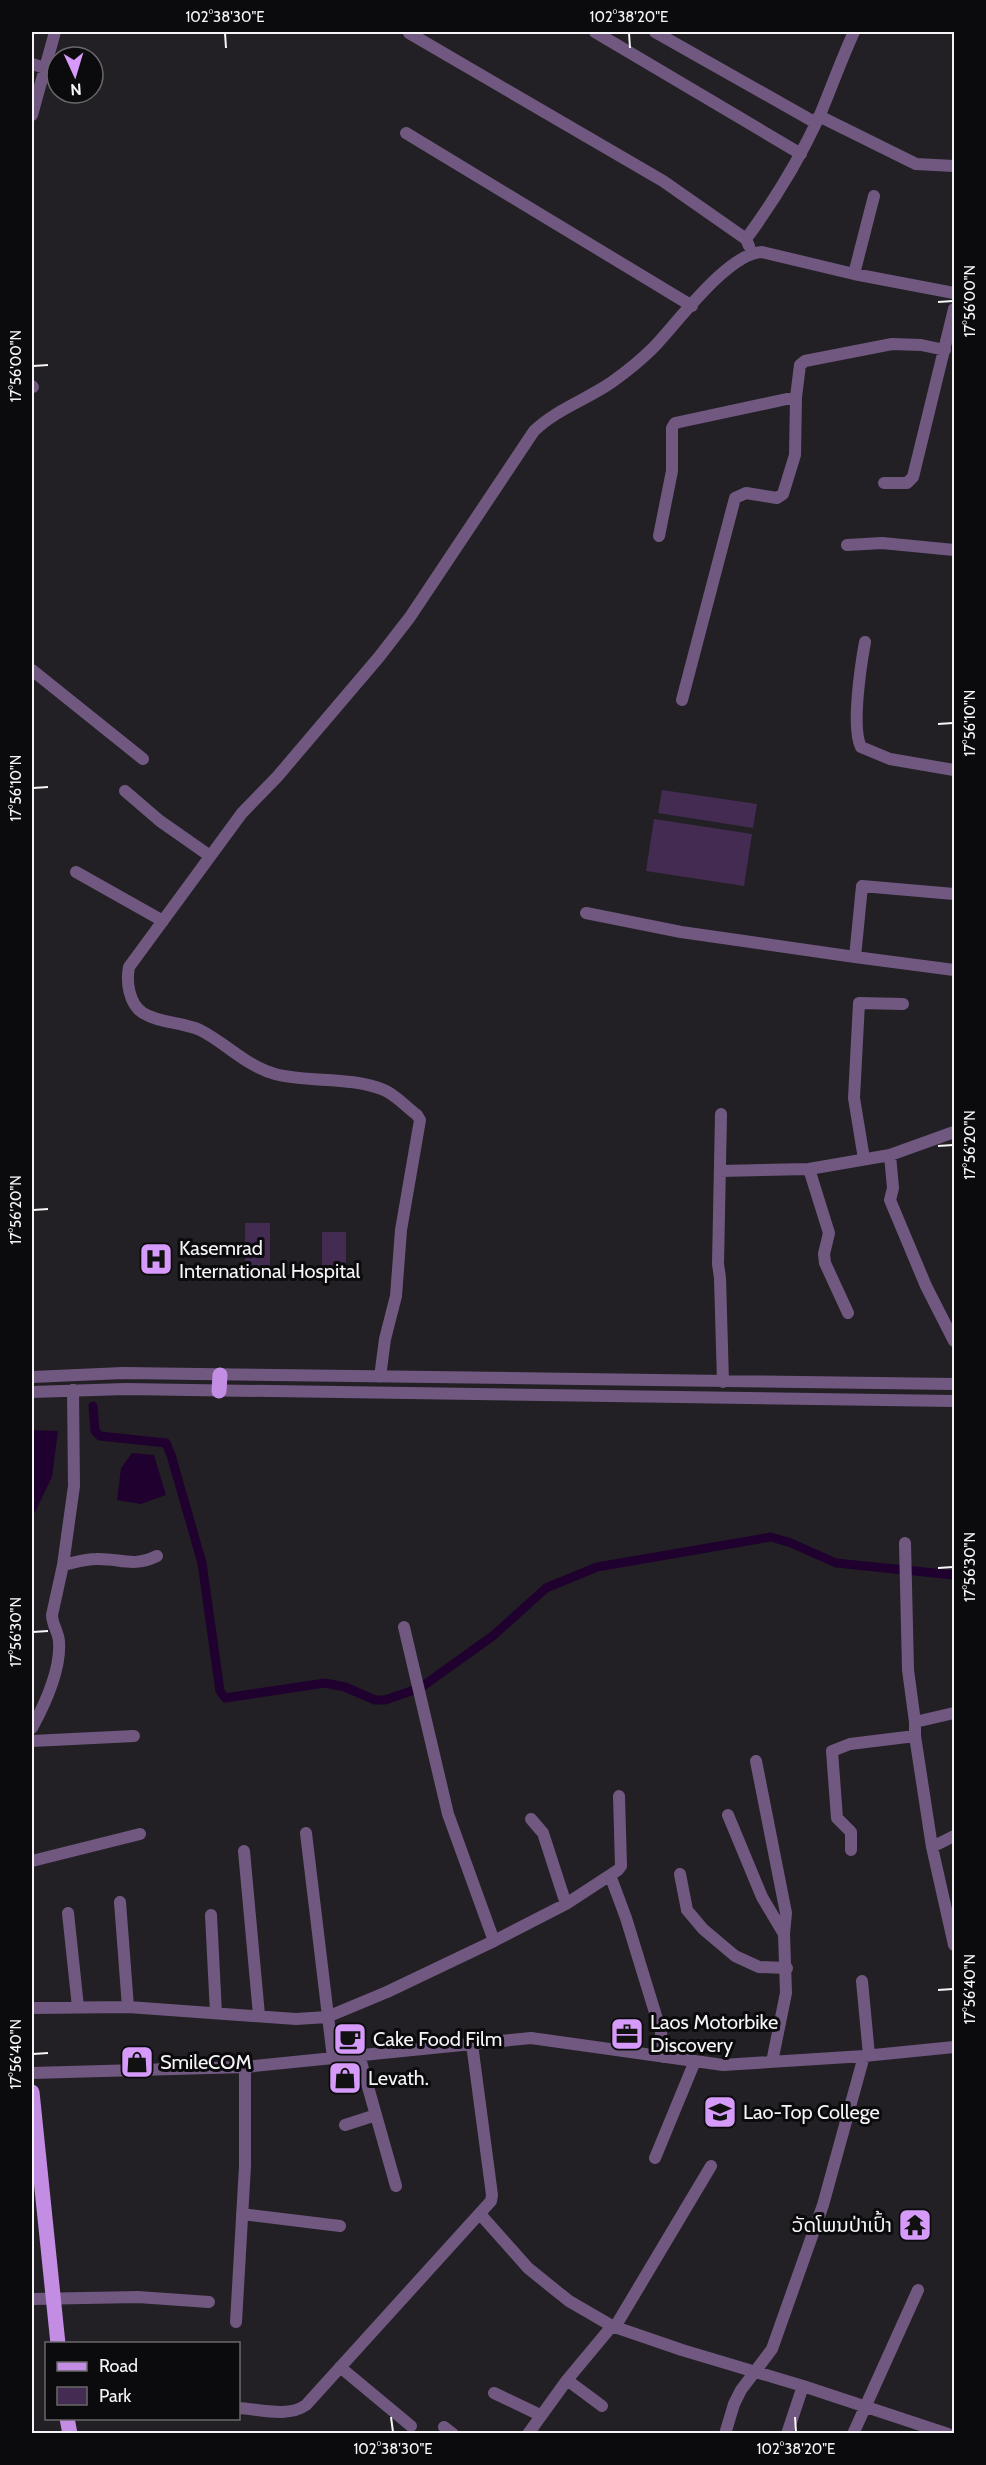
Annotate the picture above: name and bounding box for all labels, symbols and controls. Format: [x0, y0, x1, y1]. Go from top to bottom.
text: 102°38'30"E [185, 8, 265, 26]
text: 102°38'20"E [590, 8, 668, 26]
north arrow [45, 45, 105, 105]
text: N [70, 80, 82, 99]
text: 17°56'00"N [961, 265, 979, 337]
text: 17°56'00"N [7, 330, 25, 402]
text: 17°56'10"N [961, 690, 979, 756]
text: 17°56'10"N [7, 755, 25, 821]
text: 17°56'20"N [961, 1110, 979, 1180]
text: 17°56'20"N [7, 1175, 25, 1245]
place label: Kasemrad International Hospital [179, 1236, 361, 1283]
hospital icon: Kasemrad International Hospital [138, 1241, 174, 1277]
text: 17°56'30"N [961, 1532, 979, 1602]
text: 17°56'30"N [7, 1597, 25, 1667]
text: 17°56'40"N [961, 1954, 979, 2024]
place label: Laos Motorbike Discovery [650, 2010, 778, 2057]
office icon: Laos Motorbike Discovery [609, 2016, 645, 2052]
text: 17°56'40"N [7, 2019, 25, 2089]
cafe icon: Cake Food Film [332, 2021, 368, 2057]
place label: Cake Food Film [373, 2027, 502, 2051]
shop icon: SmileCOM [119, 2044, 155, 2080]
place label: SmileCOM [160, 2050, 252, 2074]
shop icon: Levath. [327, 2060, 363, 2096]
place label: Levath. [368, 2066, 429, 2090]
school or university icon: Lao-Top College [702, 2094, 738, 2130]
place label: Lao-Top College [743, 2100, 880, 2124]
temple icon: ວັດໂພນປ່າເປົ້າ [897, 2207, 933, 2243]
place label: ວັດໂພນປ່າເປົ້າ [792, 2210, 892, 2237]
legend [45, 2342, 240, 2420]
text: Road [99, 2355, 138, 2377]
text: Park [99, 2385, 132, 2407]
text: 102°38'30"E [353, 2440, 433, 2458]
text: 102°38'20"E [757, 2440, 835, 2458]

